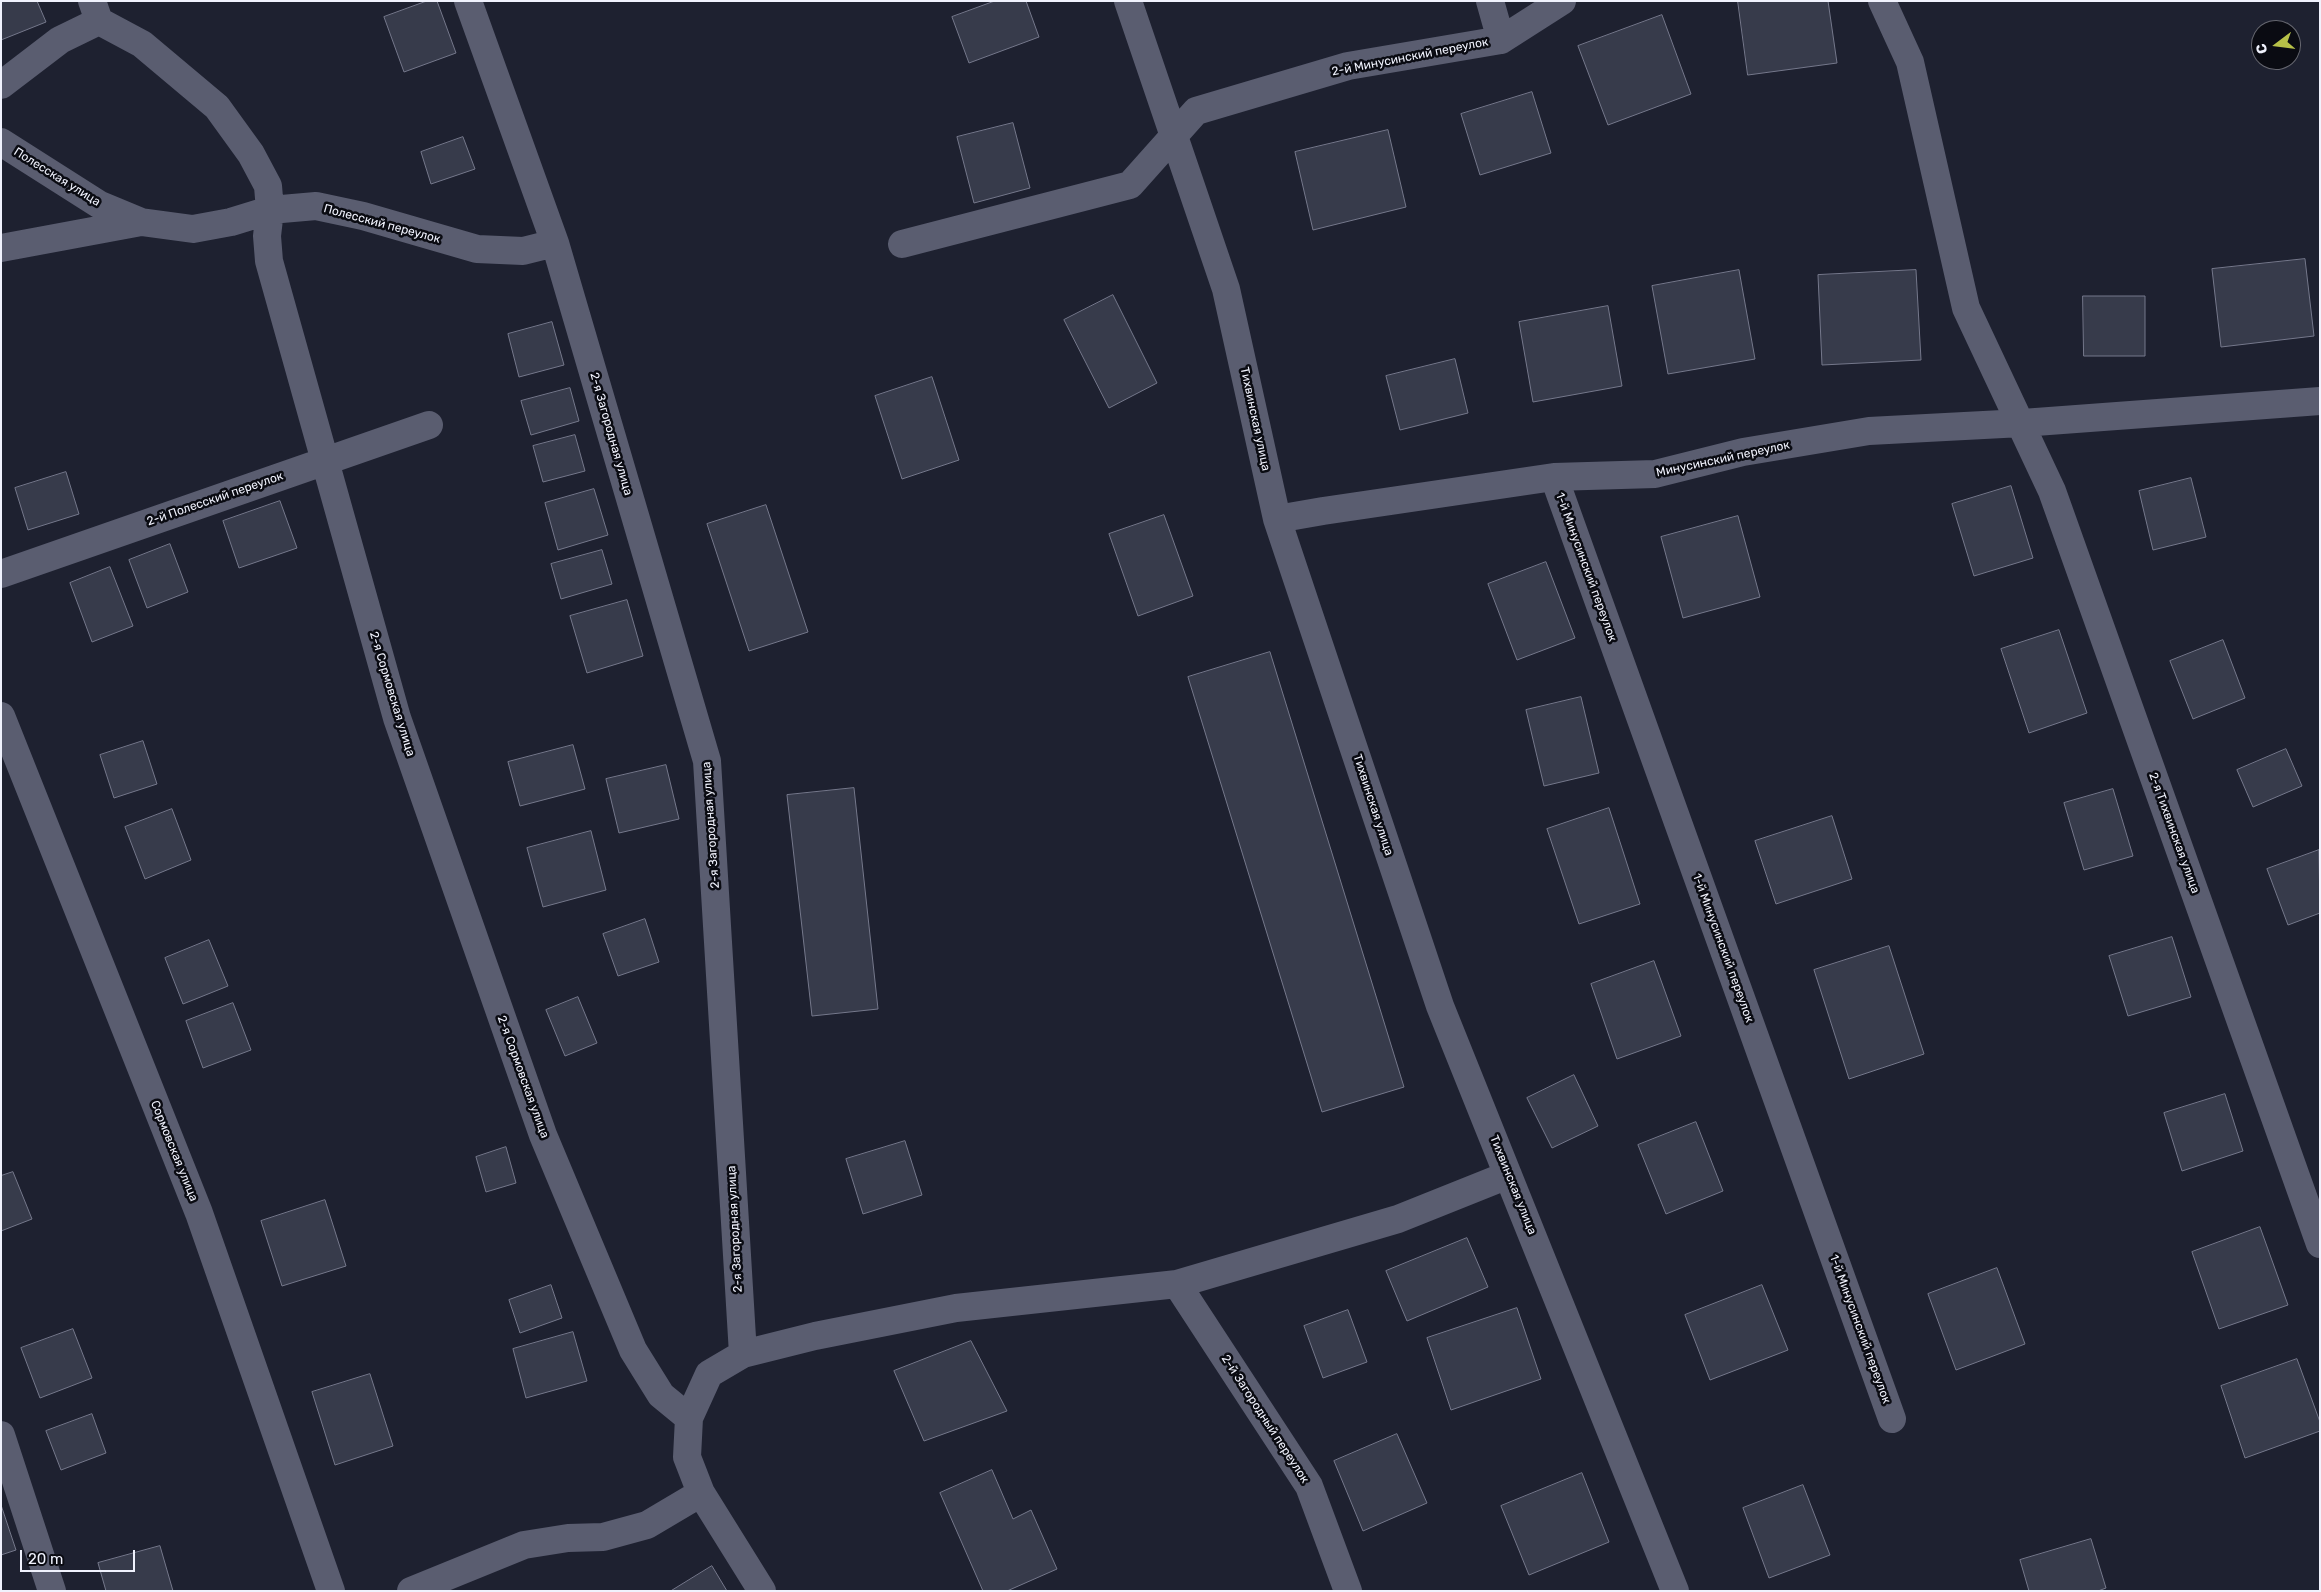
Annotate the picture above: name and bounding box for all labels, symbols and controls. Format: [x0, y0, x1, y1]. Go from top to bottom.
north arrow [2251, 20, 2301, 70]
street label: 2-й Минусинский переулок [1331, 35, 1489, 79]
text: С [2253, 42, 2271, 56]
street label: Полесская улица [11, 145, 103, 209]
street label: Полесский переулок [322, 201, 442, 247]
street label: Тихвинская улица [1237, 366, 1273, 472]
street label: 2-я Загородная улица [587, 371, 635, 497]
street label: Минусинский переулок [1655, 438, 1791, 480]
street label: 2-й Полесский переулок [145, 469, 285, 529]
street label: 1-й Минусинский переулок [1552, 491, 1620, 643]
street label: 2-я Сормовская улица [366, 630, 418, 758]
street label: Тихвинская улица [1350, 752, 1396, 858]
street label: 2-я Загородная улица [699, 761, 723, 889]
street label: 2-я Тихвинская улица [2145, 770, 2203, 896]
street label: 1-й Минусинский переулок [1689, 872, 1757, 1024]
street label: 2-я Сормовская улица [494, 1014, 552, 1140]
street label: Сормовская улица [147, 1098, 201, 1204]
street label: Тихвинская улица [1487, 1133, 1539, 1237]
street label: 2-я Загородная улица [724, 1165, 746, 1293]
street label: 1-й Минусинский переулок [1826, 1253, 1894, 1405]
street label: 2-й Загородный переулок [1218, 1352, 1312, 1486]
scale bar [22, 1540, 138, 1572]
text: 20 m [28, 1550, 63, 1568]

